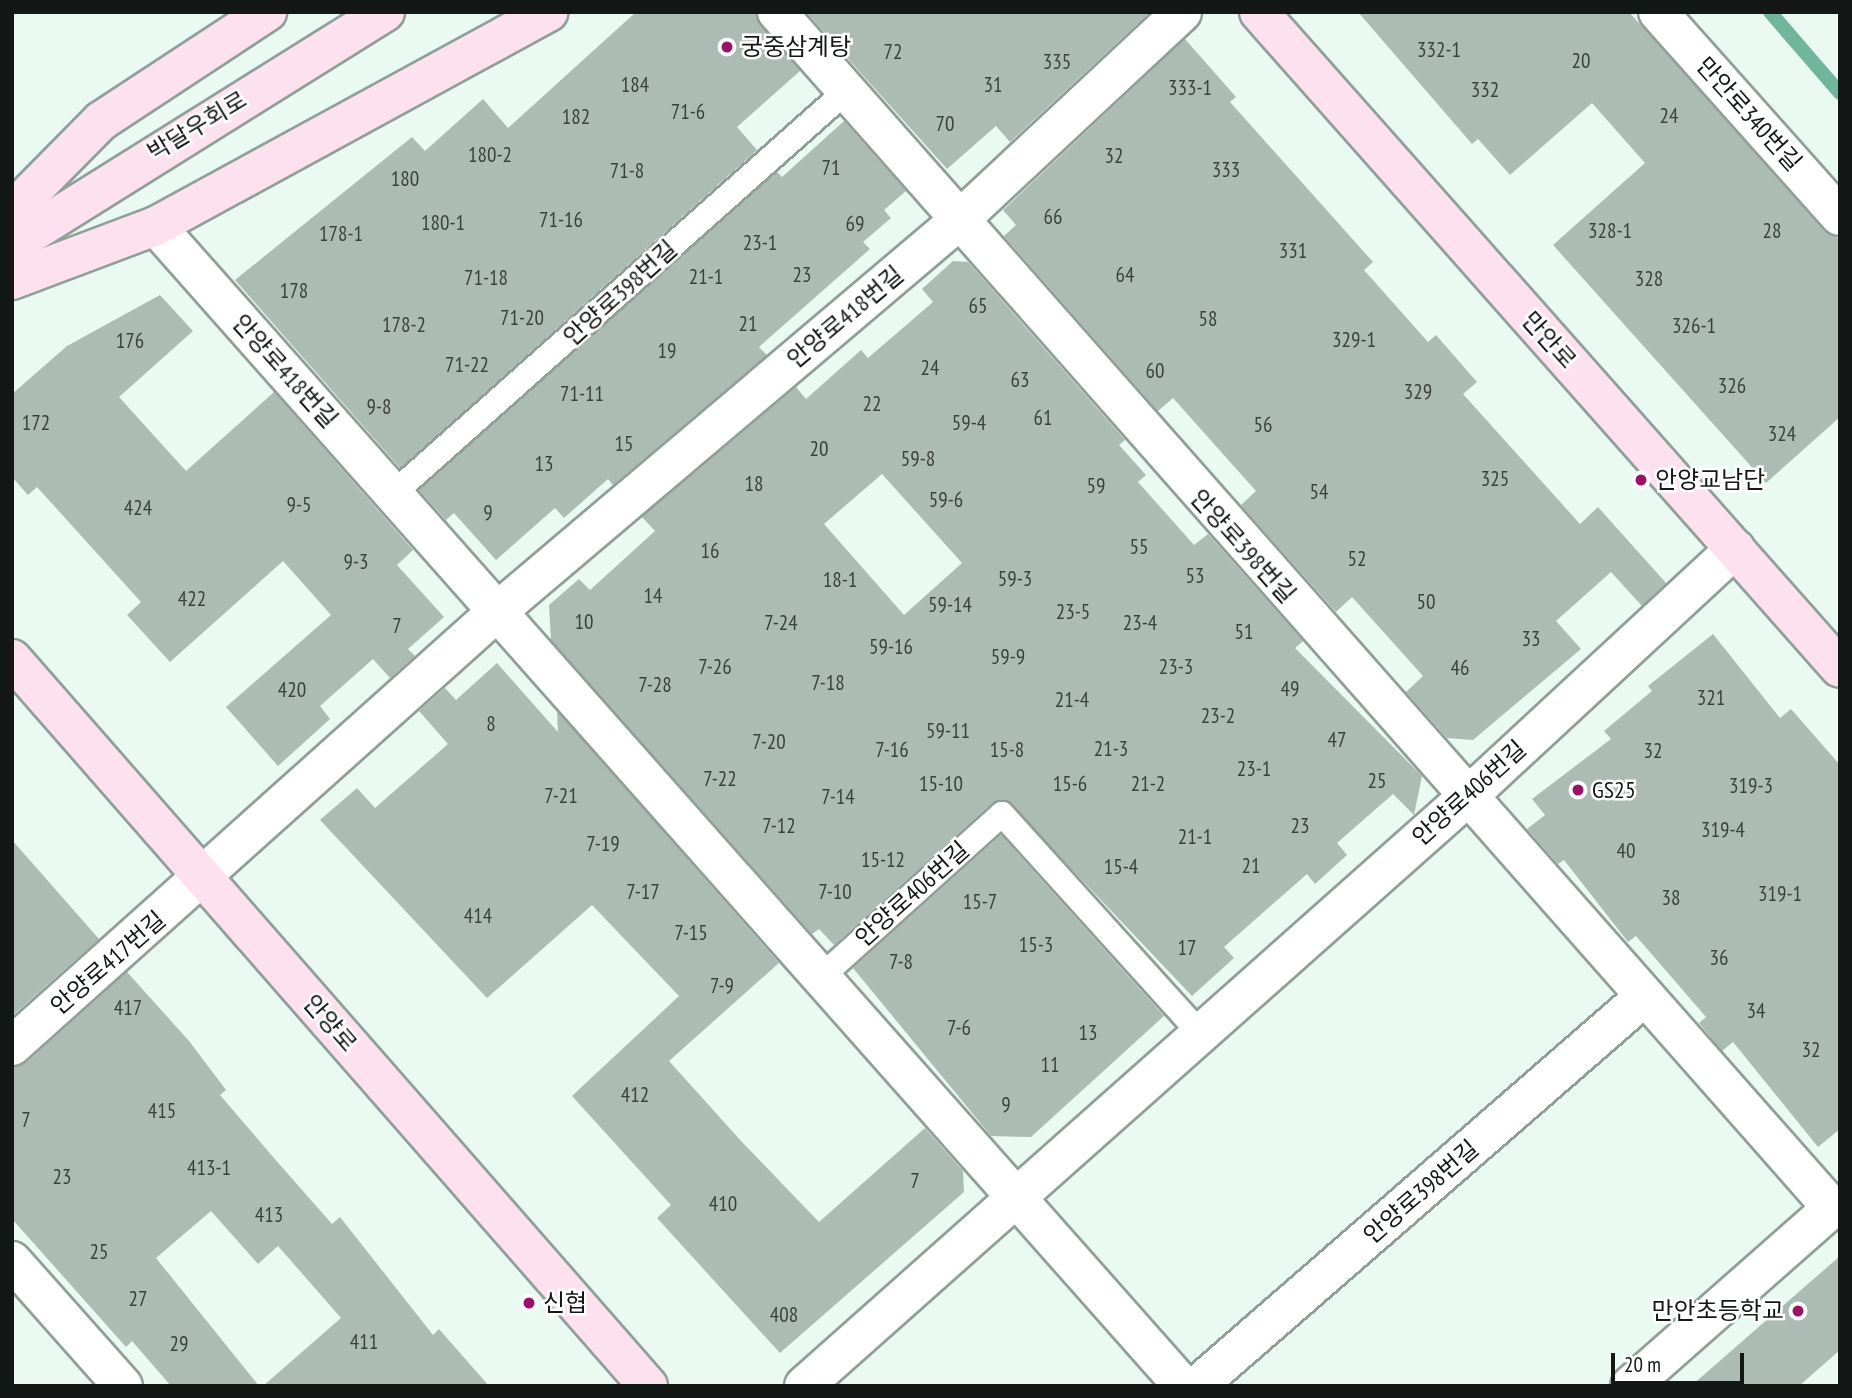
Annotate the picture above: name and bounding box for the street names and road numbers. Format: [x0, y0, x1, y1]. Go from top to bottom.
street label: 만안로340번길 [1691, 51, 1807, 177]
street label: 박달우회로 [142, 85, 252, 167]
street label: 안양로398번길 [557, 235, 683, 351]
street label: 안양로418번길 [781, 260, 909, 374]
street label: 만안로 [1516, 306, 1582, 374]
street label: 안양로418번길 [227, 308, 343, 434]
street label: 안양로398번길 [1185, 483, 1301, 609]
street label: 안양로406번길 [1406, 735, 1532, 851]
street label: 안양로406번길 [849, 836, 975, 952]
street label: 안양로417번길 [45, 905, 171, 1021]
street label: 안양로 [297, 989, 363, 1057]
street label: 안양로398번길 [1358, 1134, 1484, 1250]

